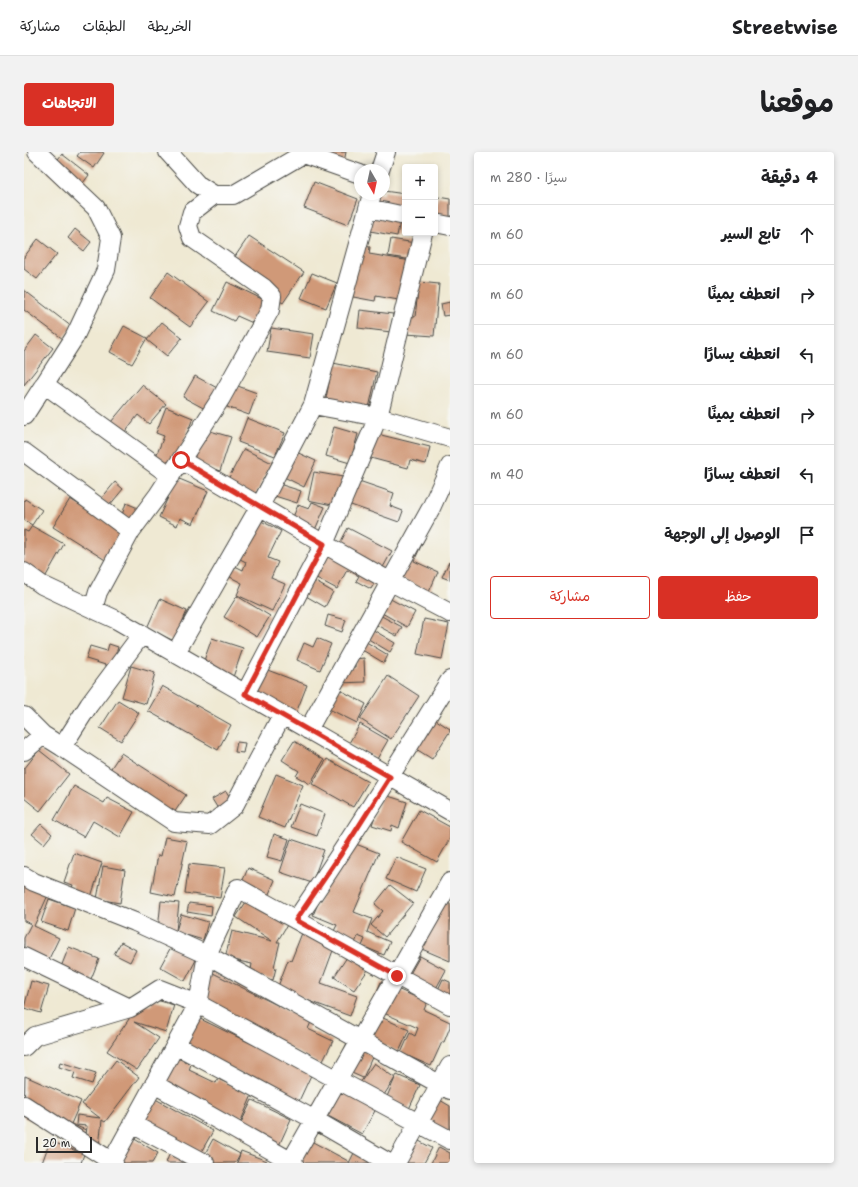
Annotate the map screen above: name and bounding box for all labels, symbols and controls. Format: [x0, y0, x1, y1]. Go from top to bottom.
text: Streetwise [732, 15, 838, 40]
text: مشاركة [20, 17, 60, 35]
text: الطبقات [82, 17, 126, 35]
text: الخريطة [148, 17, 191, 35]
button: الاتجاهات [24, 83, 114, 126]
text: موقعنا [760, 83, 834, 121]
north arrow [354, 164, 390, 200]
map controls [402, 164, 438, 236]
button: + [402, 164, 438, 200]
text: 4 دقيقة [761, 166, 818, 188]
text: سيرًا · 280 m [490, 169, 567, 186]
button: − [402, 200, 438, 236]
text: تابع السير [721, 224, 780, 244]
icon: ahead [796, 224, 818, 246]
text: 60 m [490, 226, 524, 243]
text: انعطف يمينًا [708, 284, 780, 304]
icon: right [796, 284, 818, 306]
text: 60 m [490, 286, 524, 303]
text: انعطف يسارًا [704, 344, 780, 364]
icon: left [796, 344, 818, 366]
text: 60 m [490, 346, 524, 363]
text: انعطف يمينًا [708, 404, 780, 424]
icon: right [796, 404, 818, 426]
text: 60 m [490, 406, 524, 423]
route start [172, 451, 190, 469]
text: انعطف يسارًا [704, 464, 780, 484]
icon: left [796, 464, 818, 486]
text: 40 m [490, 466, 524, 483]
text: الوصول إلى الوجهة [664, 524, 780, 544]
icon: arrive [796, 524, 818, 546]
button: مشاركة [490, 576, 650, 619]
button: حفظ [658, 576, 818, 619]
route end [388, 967, 406, 985]
scale bar [36, 1135, 92, 1154]
text: 20 m [42, 1136, 70, 1151]

